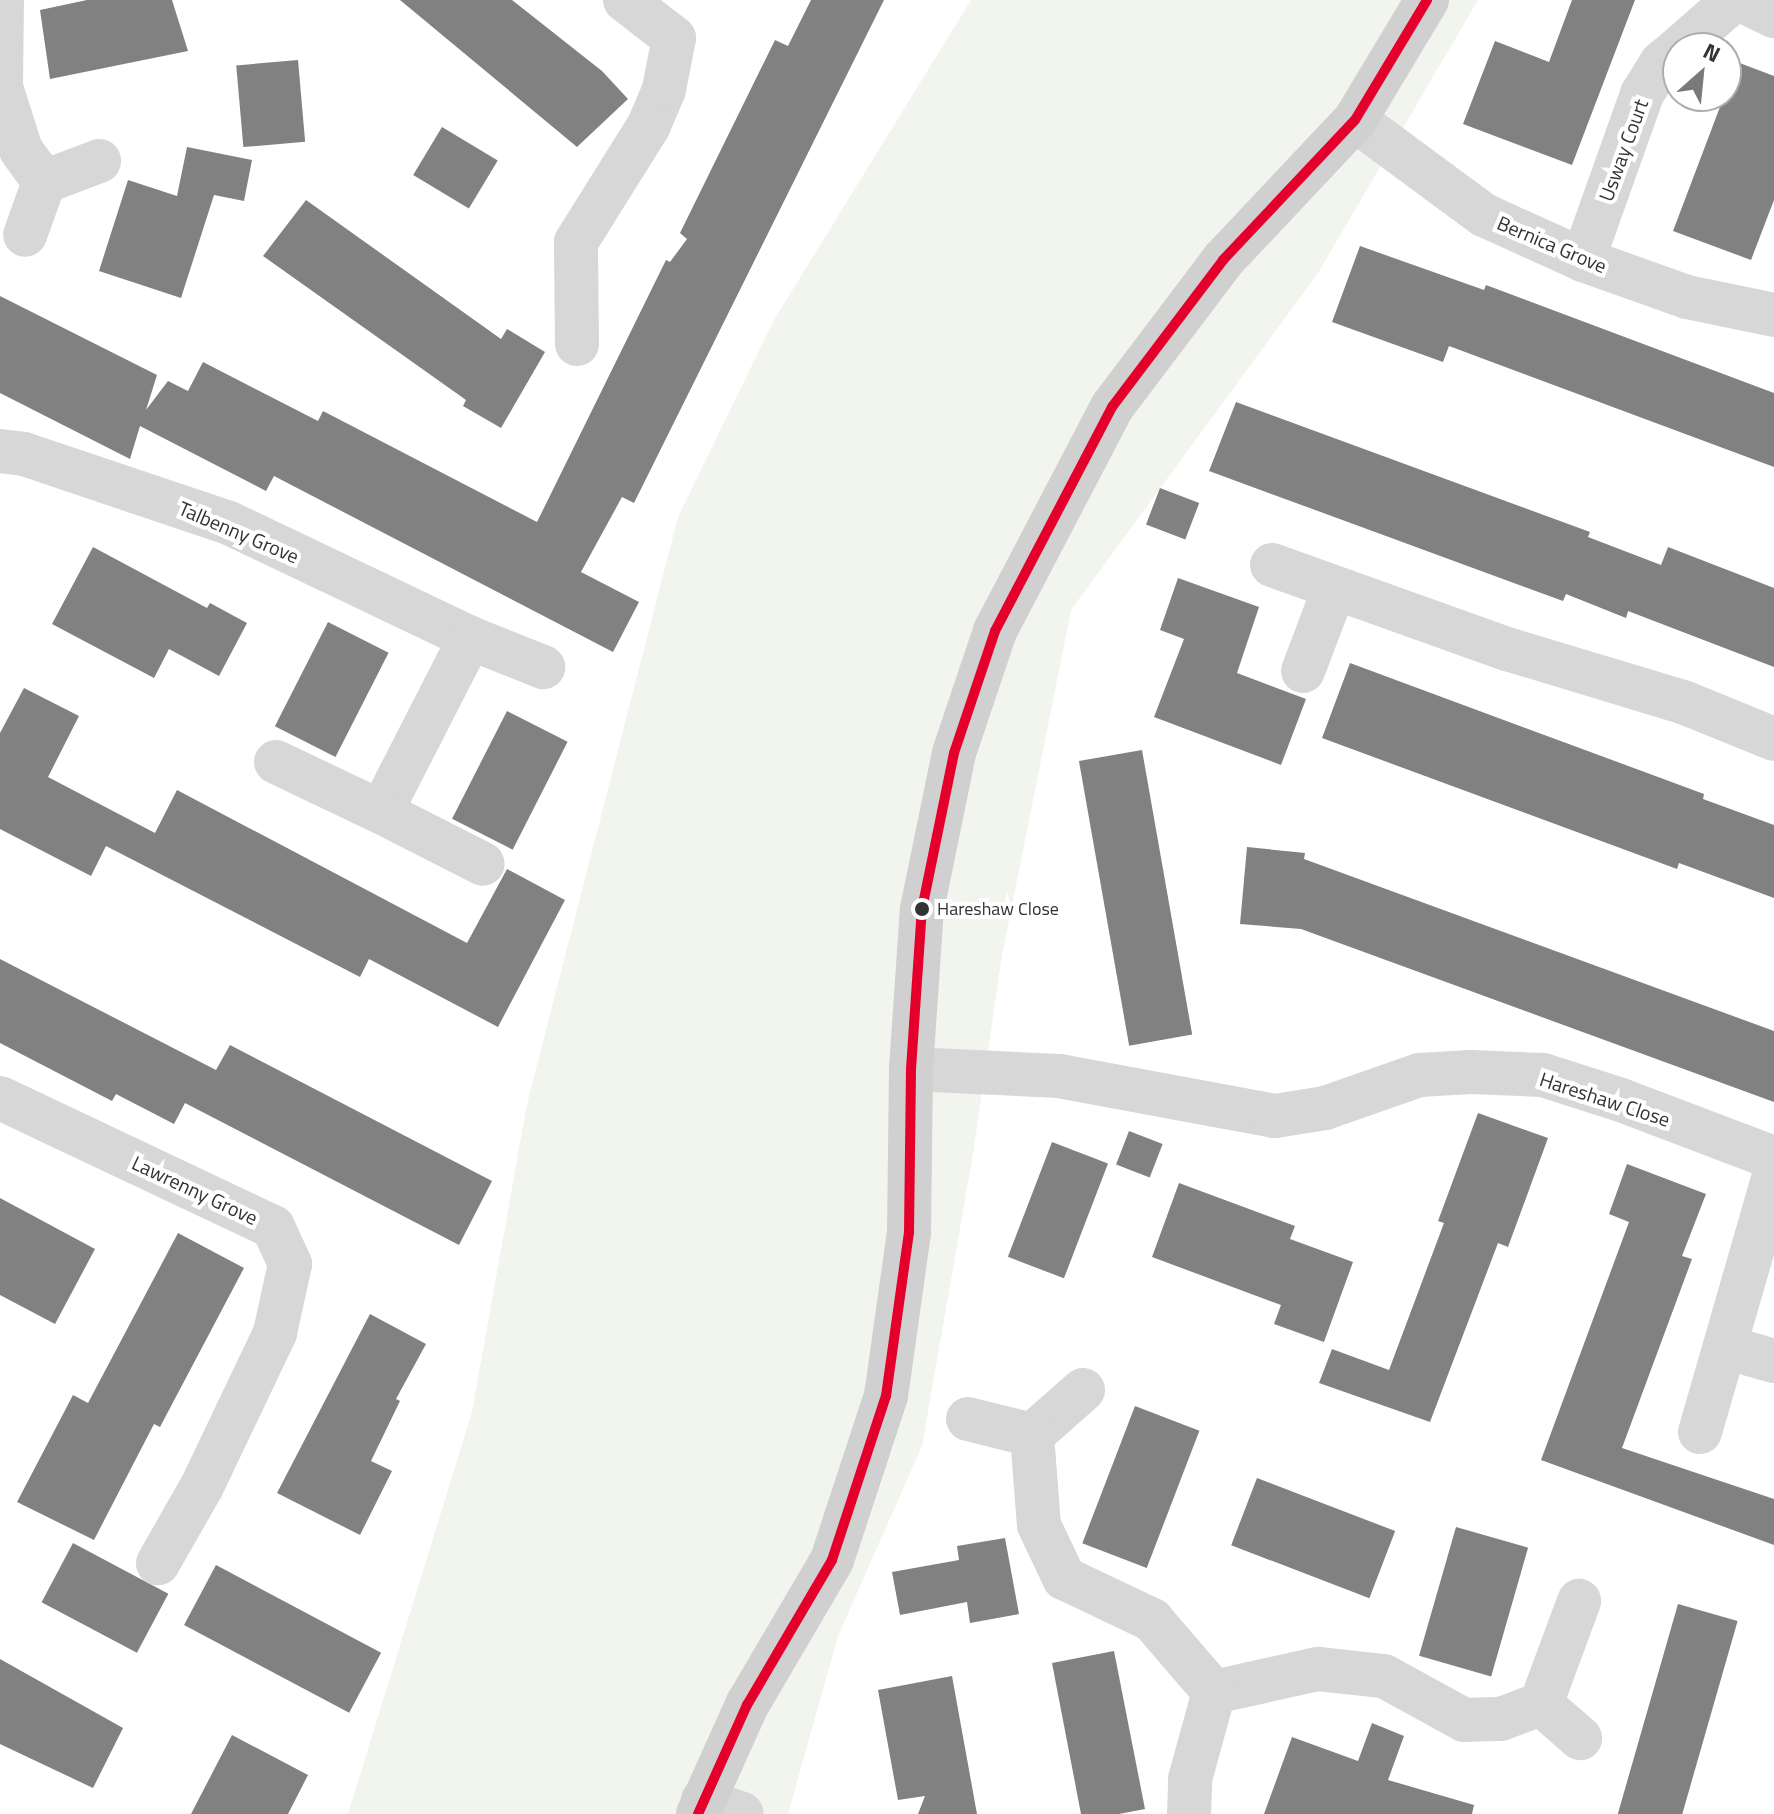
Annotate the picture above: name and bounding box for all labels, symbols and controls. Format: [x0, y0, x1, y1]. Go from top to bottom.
north arrow [1662, 32, 1742, 112]
text: N [1697, 34, 1726, 71]
street label: Usway Court [1593, 96, 1653, 204]
street label: Bernica Grove [1494, 210, 1610, 278]
street label: Talbenny Grove [175, 496, 303, 568]
place label: Hareshaw Close [937, 898, 1059, 920]
marker: Hareshaw Close [914, 901, 930, 917]
street label: Hareshaw Close [1537, 1067, 1673, 1131]
street label: Lawrenny Grove [128, 1150, 262, 1230]

